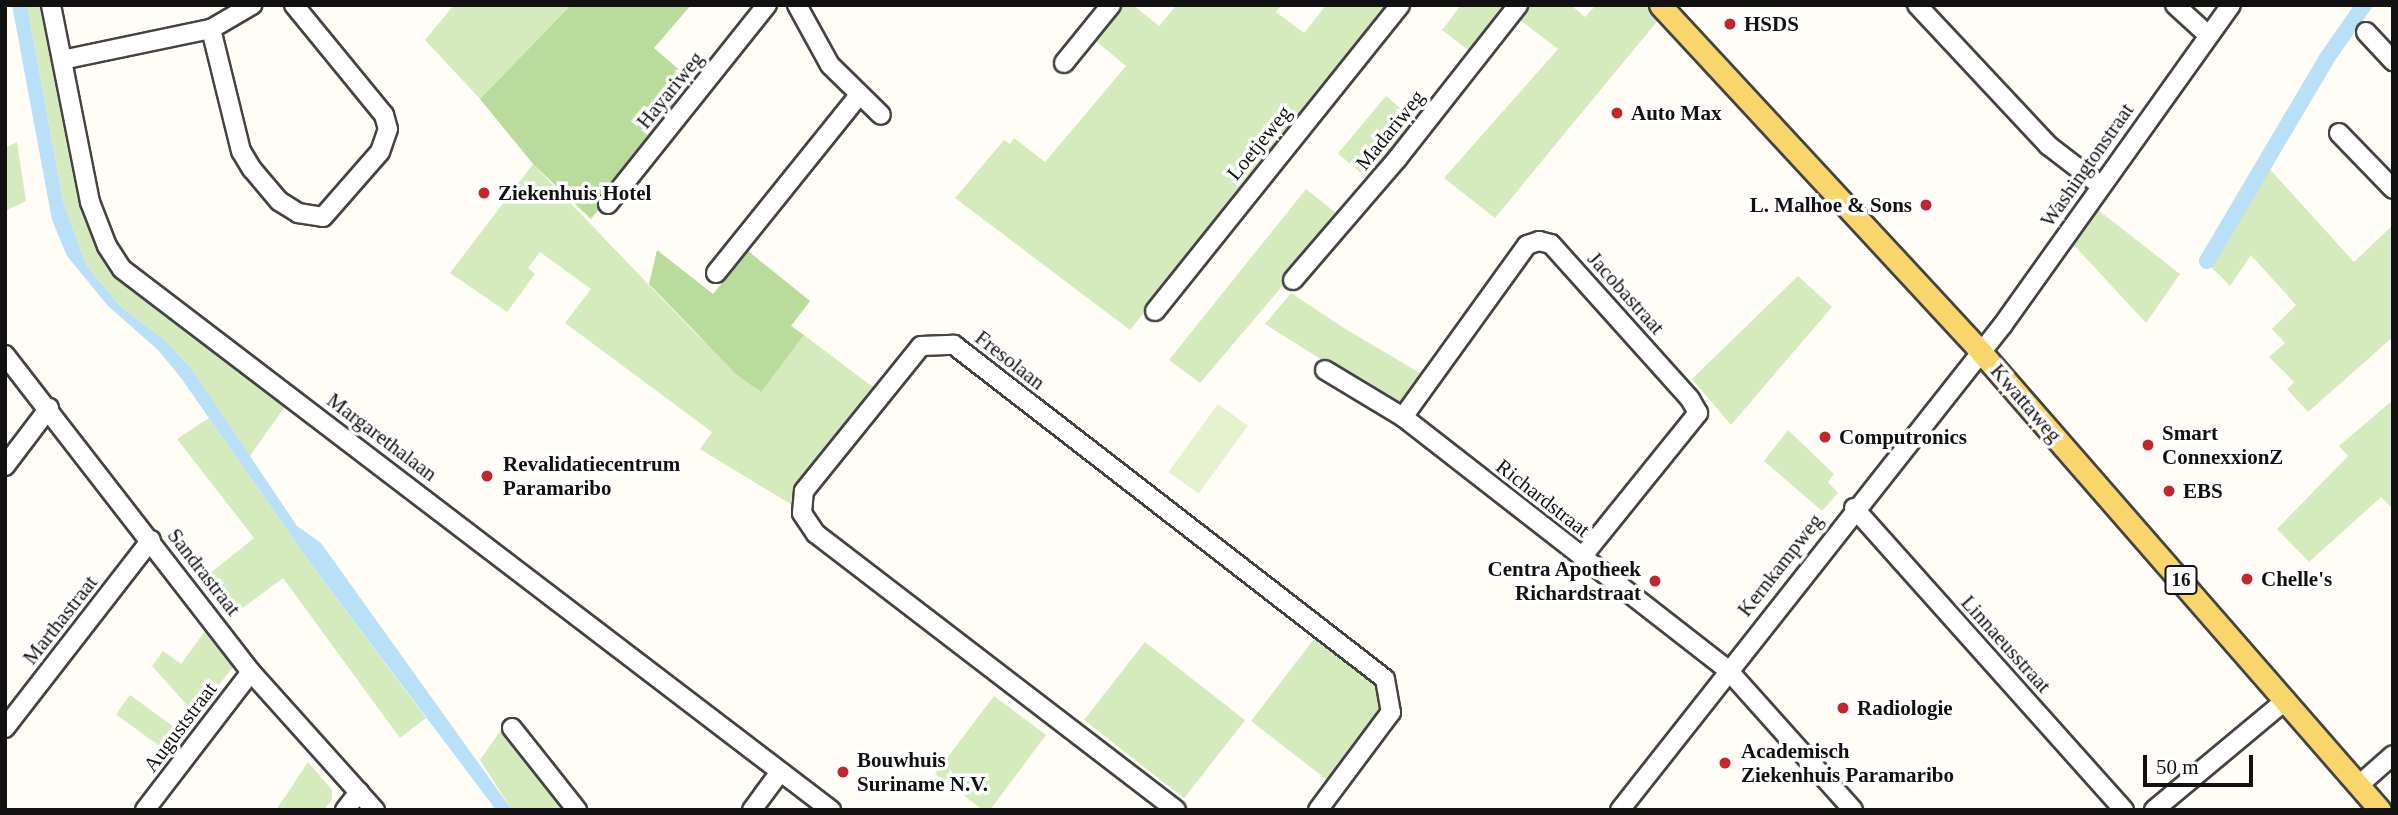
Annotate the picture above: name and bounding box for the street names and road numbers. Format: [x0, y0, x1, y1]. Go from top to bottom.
street label: Hayariweg [631, 46, 709, 134]
street label: Madariweg [1350, 85, 1430, 175]
street label: Washingtonstraat [2035, 98, 2139, 232]
street label: Loetjeweg [1221, 101, 1297, 185]
street label: Jacobastraat [1582, 246, 1670, 340]
street label: Fresolaan [970, 325, 1050, 395]
street label: Kwattaweg [1985, 359, 2067, 447]
street label: Margarethalaan [322, 387, 442, 487]
street label: Richardstraat [1491, 454, 1595, 542]
street label: Kernkampweg [1732, 509, 1828, 621]
street label: Sandrastraat [162, 523, 246, 621]
road number: 16 [2164, 565, 2198, 596]
street label: Marthastraat [17, 570, 103, 670]
street label: Linnaeusstraat [1956, 590, 2056, 698]
street label: Auguststraat [138, 677, 222, 777]

